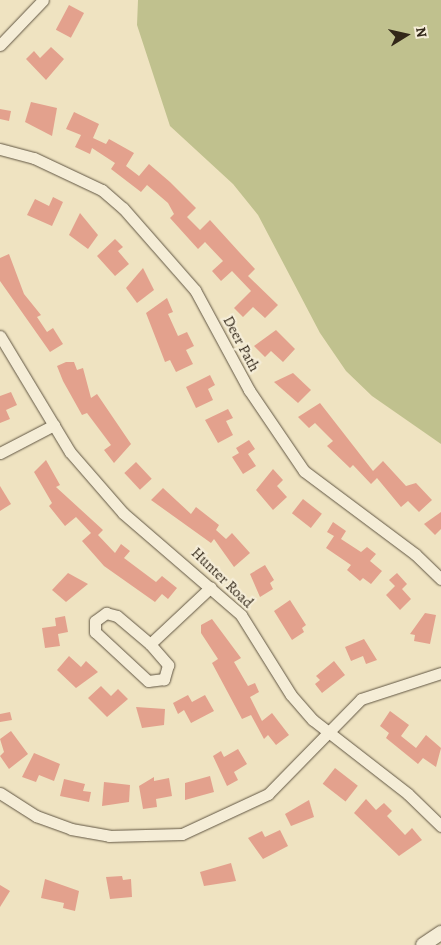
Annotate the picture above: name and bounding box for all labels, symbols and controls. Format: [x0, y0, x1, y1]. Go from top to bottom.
north arrow [381, 10, 431, 60]
text: N [411, 26, 432, 39]
street label: Deer Path [219, 313, 263, 375]
street label: Hunter Road [187, 544, 257, 612]

